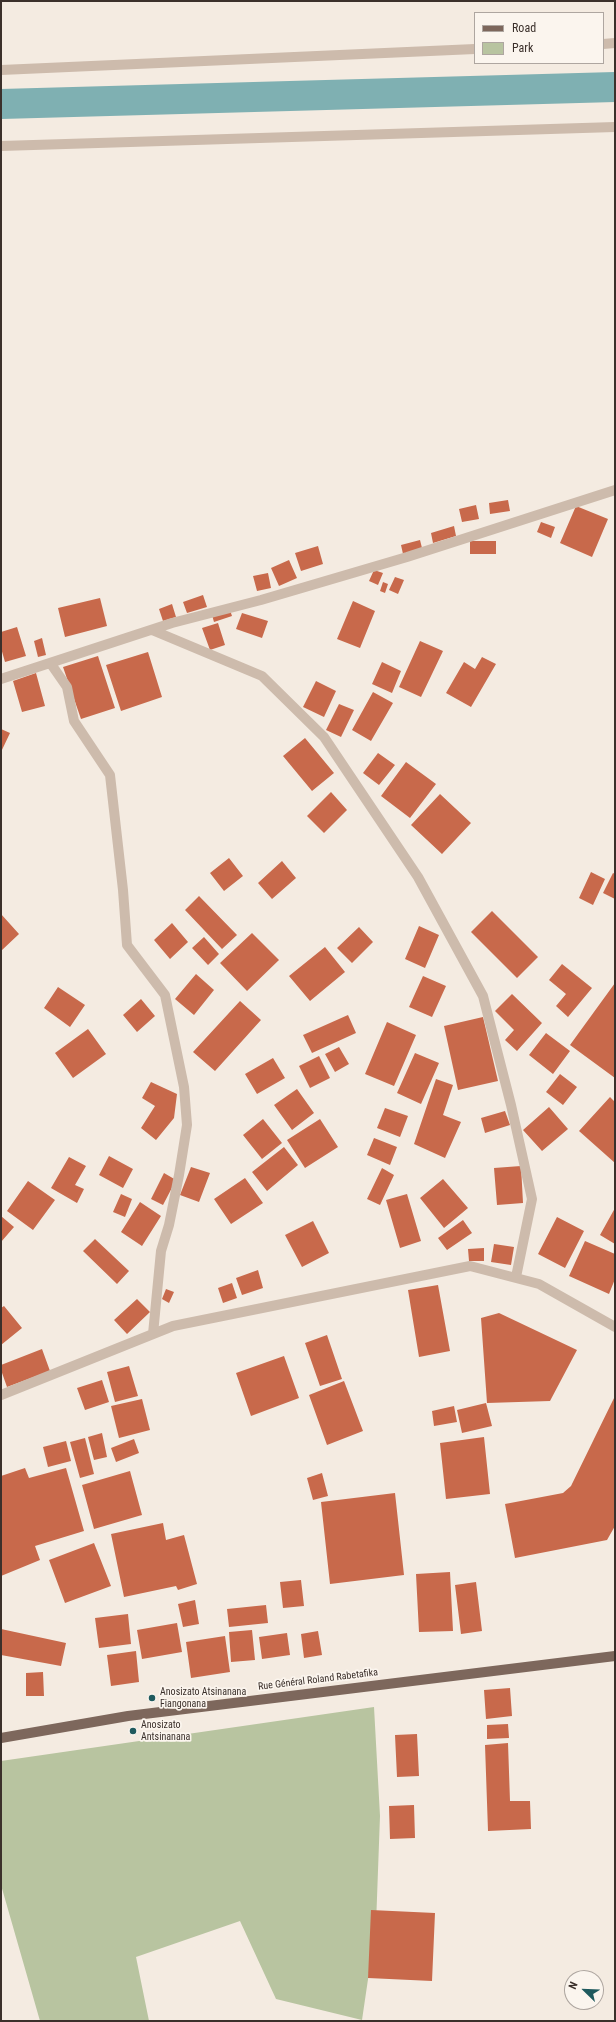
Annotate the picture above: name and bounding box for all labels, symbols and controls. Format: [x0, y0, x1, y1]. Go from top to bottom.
legend [474, 12, 604, 64]
text: Road [512, 21, 536, 35]
text: Park [512, 41, 533, 55]
street label: Rue Général Roland Rabetafika [257, 1667, 379, 1693]
place label: Anosizato Atsinanana Fiangonana [160, 1686, 246, 1710]
marker: Anosizato Atsinanana Fiangonana [147, 1693, 157, 1703]
place label: Anosizato Antsinanana [141, 1719, 190, 1742]
marker: Anosizato Antsinanana [128, 1726, 138, 1736]
north arrow [564, 1970, 604, 2010]
text: N [566, 1980, 581, 1991]

